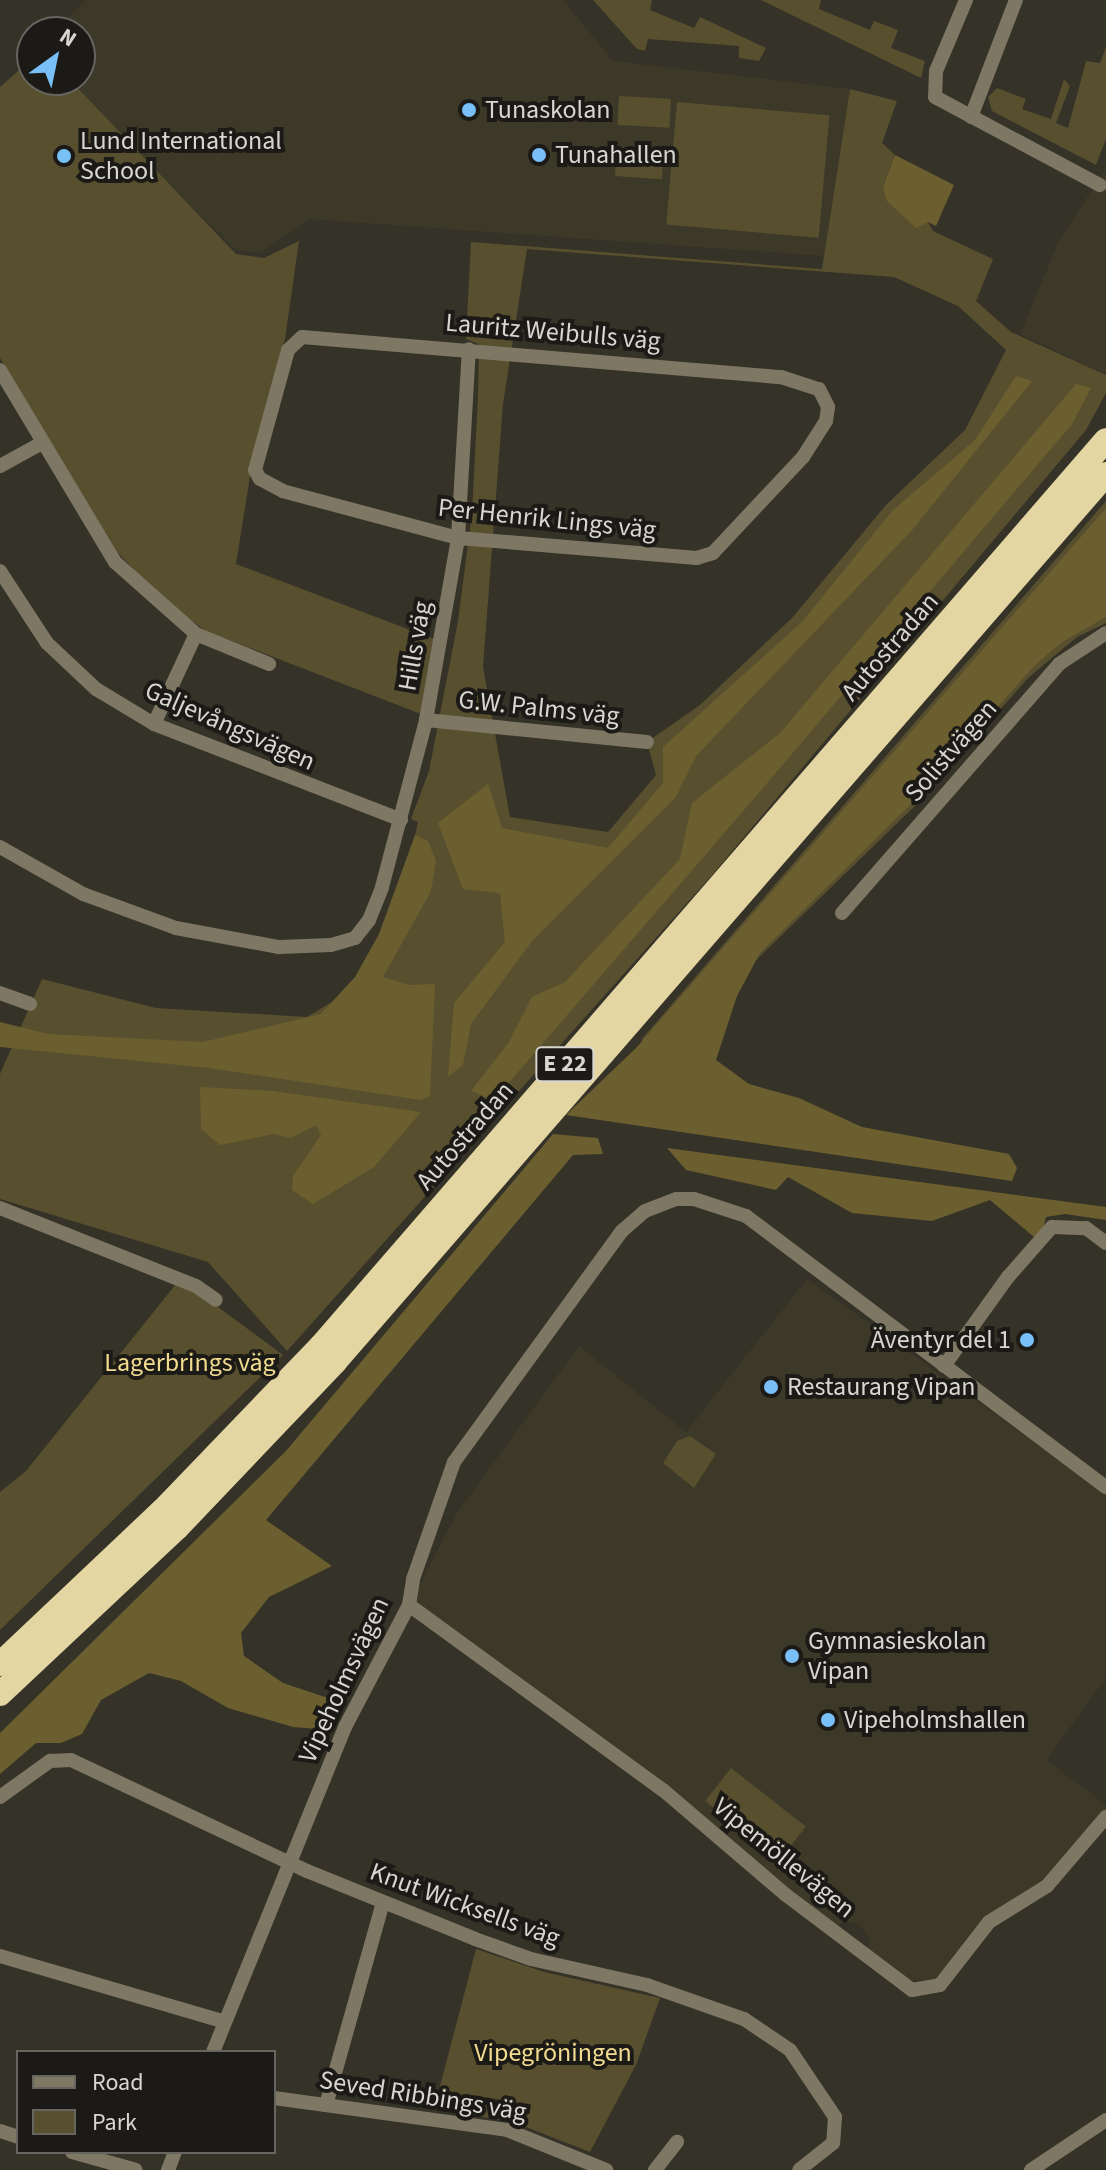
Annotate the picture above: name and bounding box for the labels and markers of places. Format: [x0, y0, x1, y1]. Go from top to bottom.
place label: Tunaskolan [485, 94, 611, 126]
marker: Tunaskolan [460, 101, 478, 119]
place label: Lund International School [80, 125, 282, 186]
place label: Tunahallen [555, 139, 677, 171]
marker: Tunahallen [530, 146, 548, 164]
marker: Lund International School [55, 147, 73, 165]
place label: Äventyr del 1 [871, 1324, 1011, 1356]
marker: Äventyr del 1 [1018, 1331, 1036, 1349]
place label: Restaurang Vipan [787, 1371, 976, 1403]
marker: Restaurang Vipan [762, 1378, 780, 1396]
place label: Gymnasieskolan Vipan [808, 1625, 987, 1686]
marker: Gymnasieskolan Vipan [783, 1647, 801, 1665]
place label: Vipeholmshallen [844, 1704, 1026, 1736]
marker: Vipeholmshallen [819, 1711, 837, 1729]

